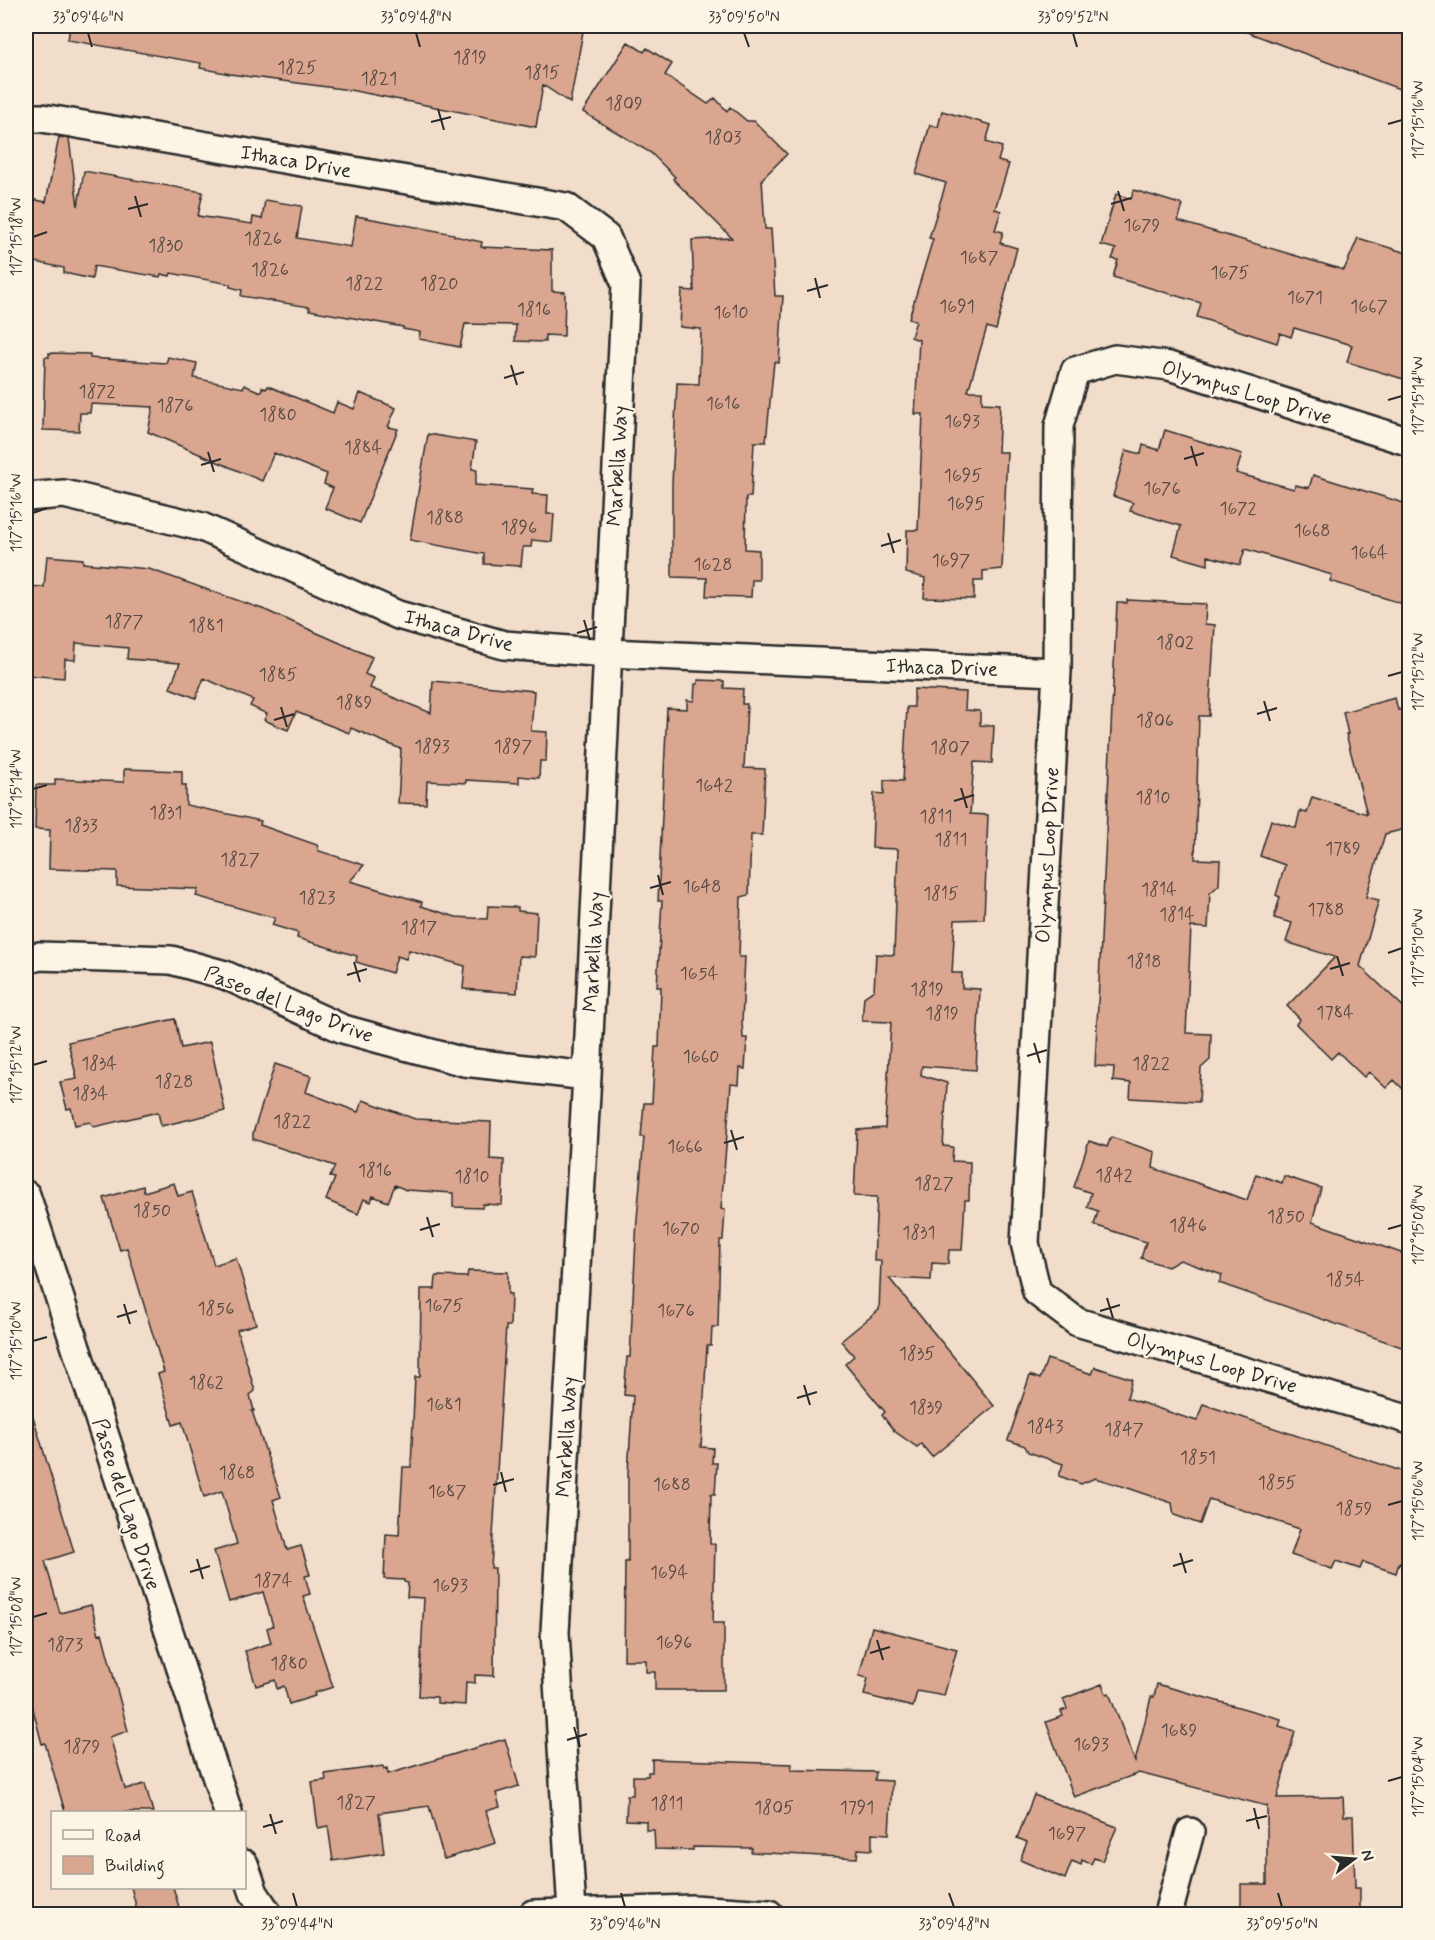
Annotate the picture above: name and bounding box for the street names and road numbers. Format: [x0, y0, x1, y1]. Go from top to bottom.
street label: Ithaca Drive [238, 138, 354, 186]
street label: Olympus Loop Drive [1158, 354, 1335, 432]
street label: Marbella Way [601, 405, 635, 527]
street label: Ithaca Drive [401, 603, 517, 659]
street label: Ithaca Drive [885, 652, 999, 684]
street label: Olympus Loop Drive [1029, 766, 1067, 944]
street label: Marbella Way [577, 891, 611, 1013]
street label: Paseo del Lago Drive [200, 960, 377, 1050]
street label: Olympus Loop Drive [1123, 1325, 1300, 1401]
street label: Marbella Way [550, 1376, 584, 1498]
street label: Paseo del Lago Drive [85, 1415, 167, 1594]

